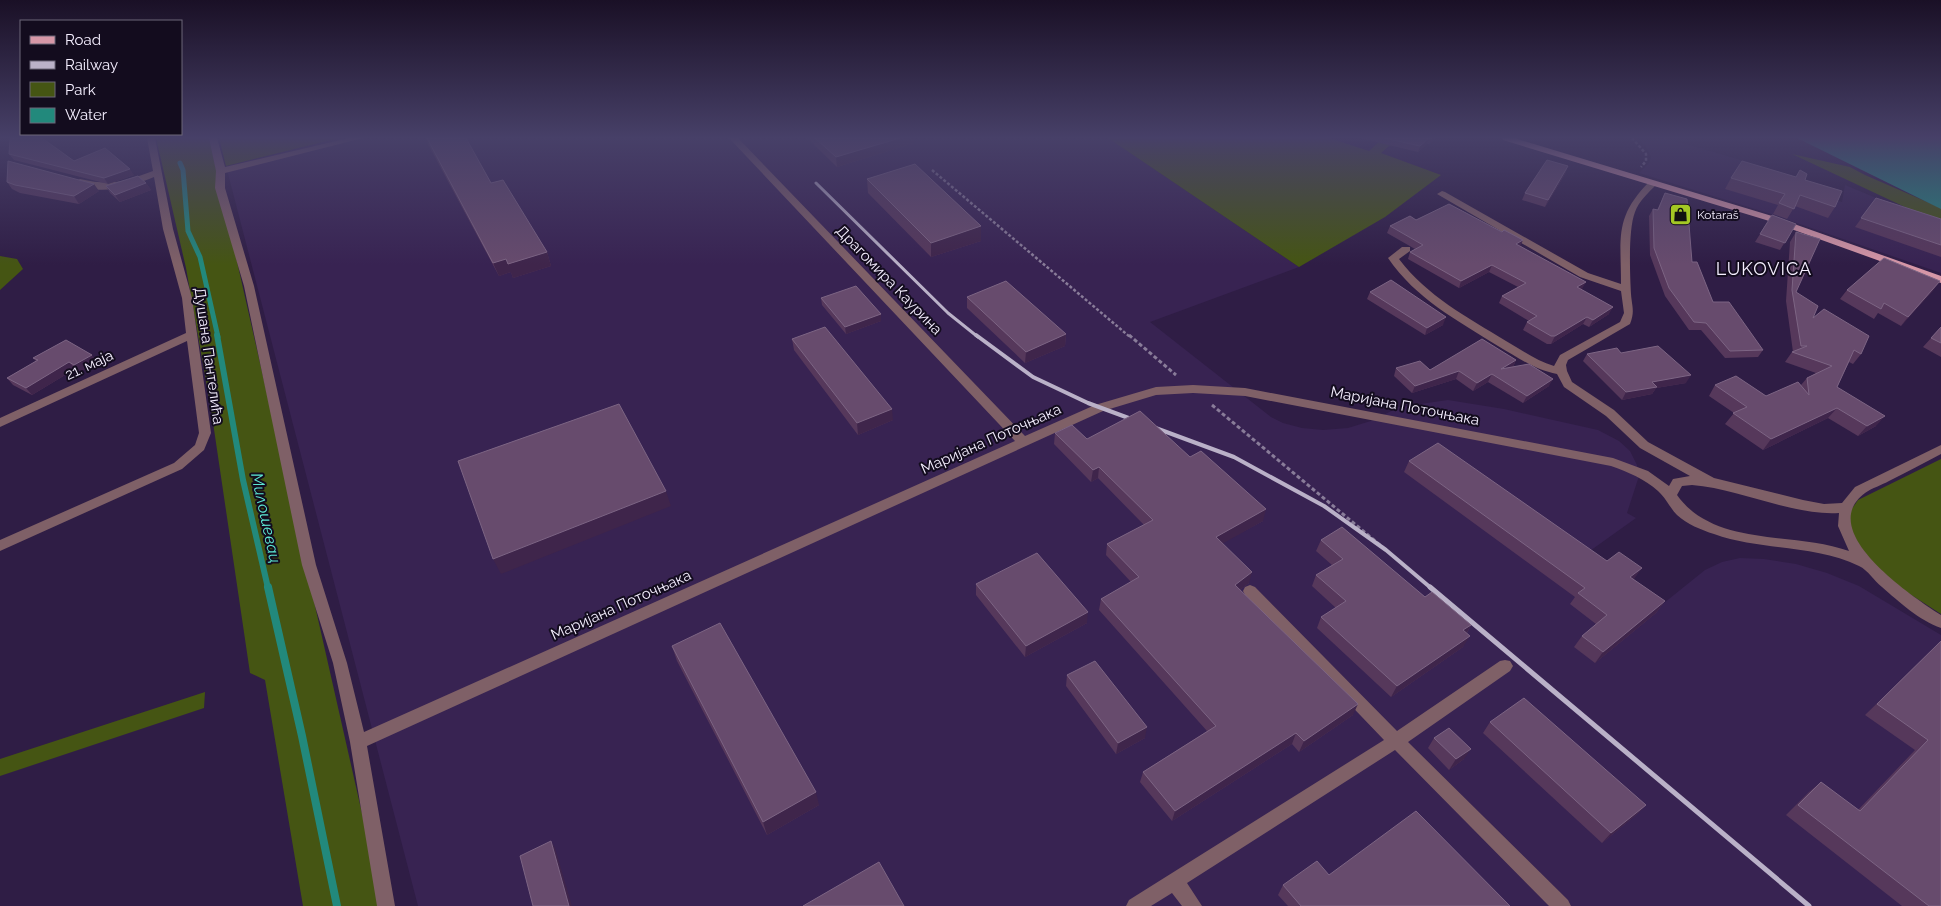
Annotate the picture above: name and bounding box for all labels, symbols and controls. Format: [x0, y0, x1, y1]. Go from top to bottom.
legend [20, 20, 182, 135]
text: Road [65, 31, 101, 49]
text: Railway [65, 56, 118, 74]
text: Park [65, 81, 96, 99]
text: Water [65, 106, 108, 124]
shop icon: Kotaraš [1669, 203, 1693, 227]
place label: Kotaraš [1697, 208, 1739, 222]
street label: Драгомира Каурина [832, 222, 946, 338]
district label: LUKOVICA [1716, 258, 1812, 279]
street label: Душана Пантелића [190, 286, 228, 426]
street label: 21. маја [62, 346, 116, 384]
street label: Маријана Поточњака [1329, 383, 1481, 429]
street label: Маријана Поточњака [918, 400, 1064, 478]
water label: Милошевац [247, 471, 285, 565]
street label: Маријана Поточњака [548, 566, 694, 644]

